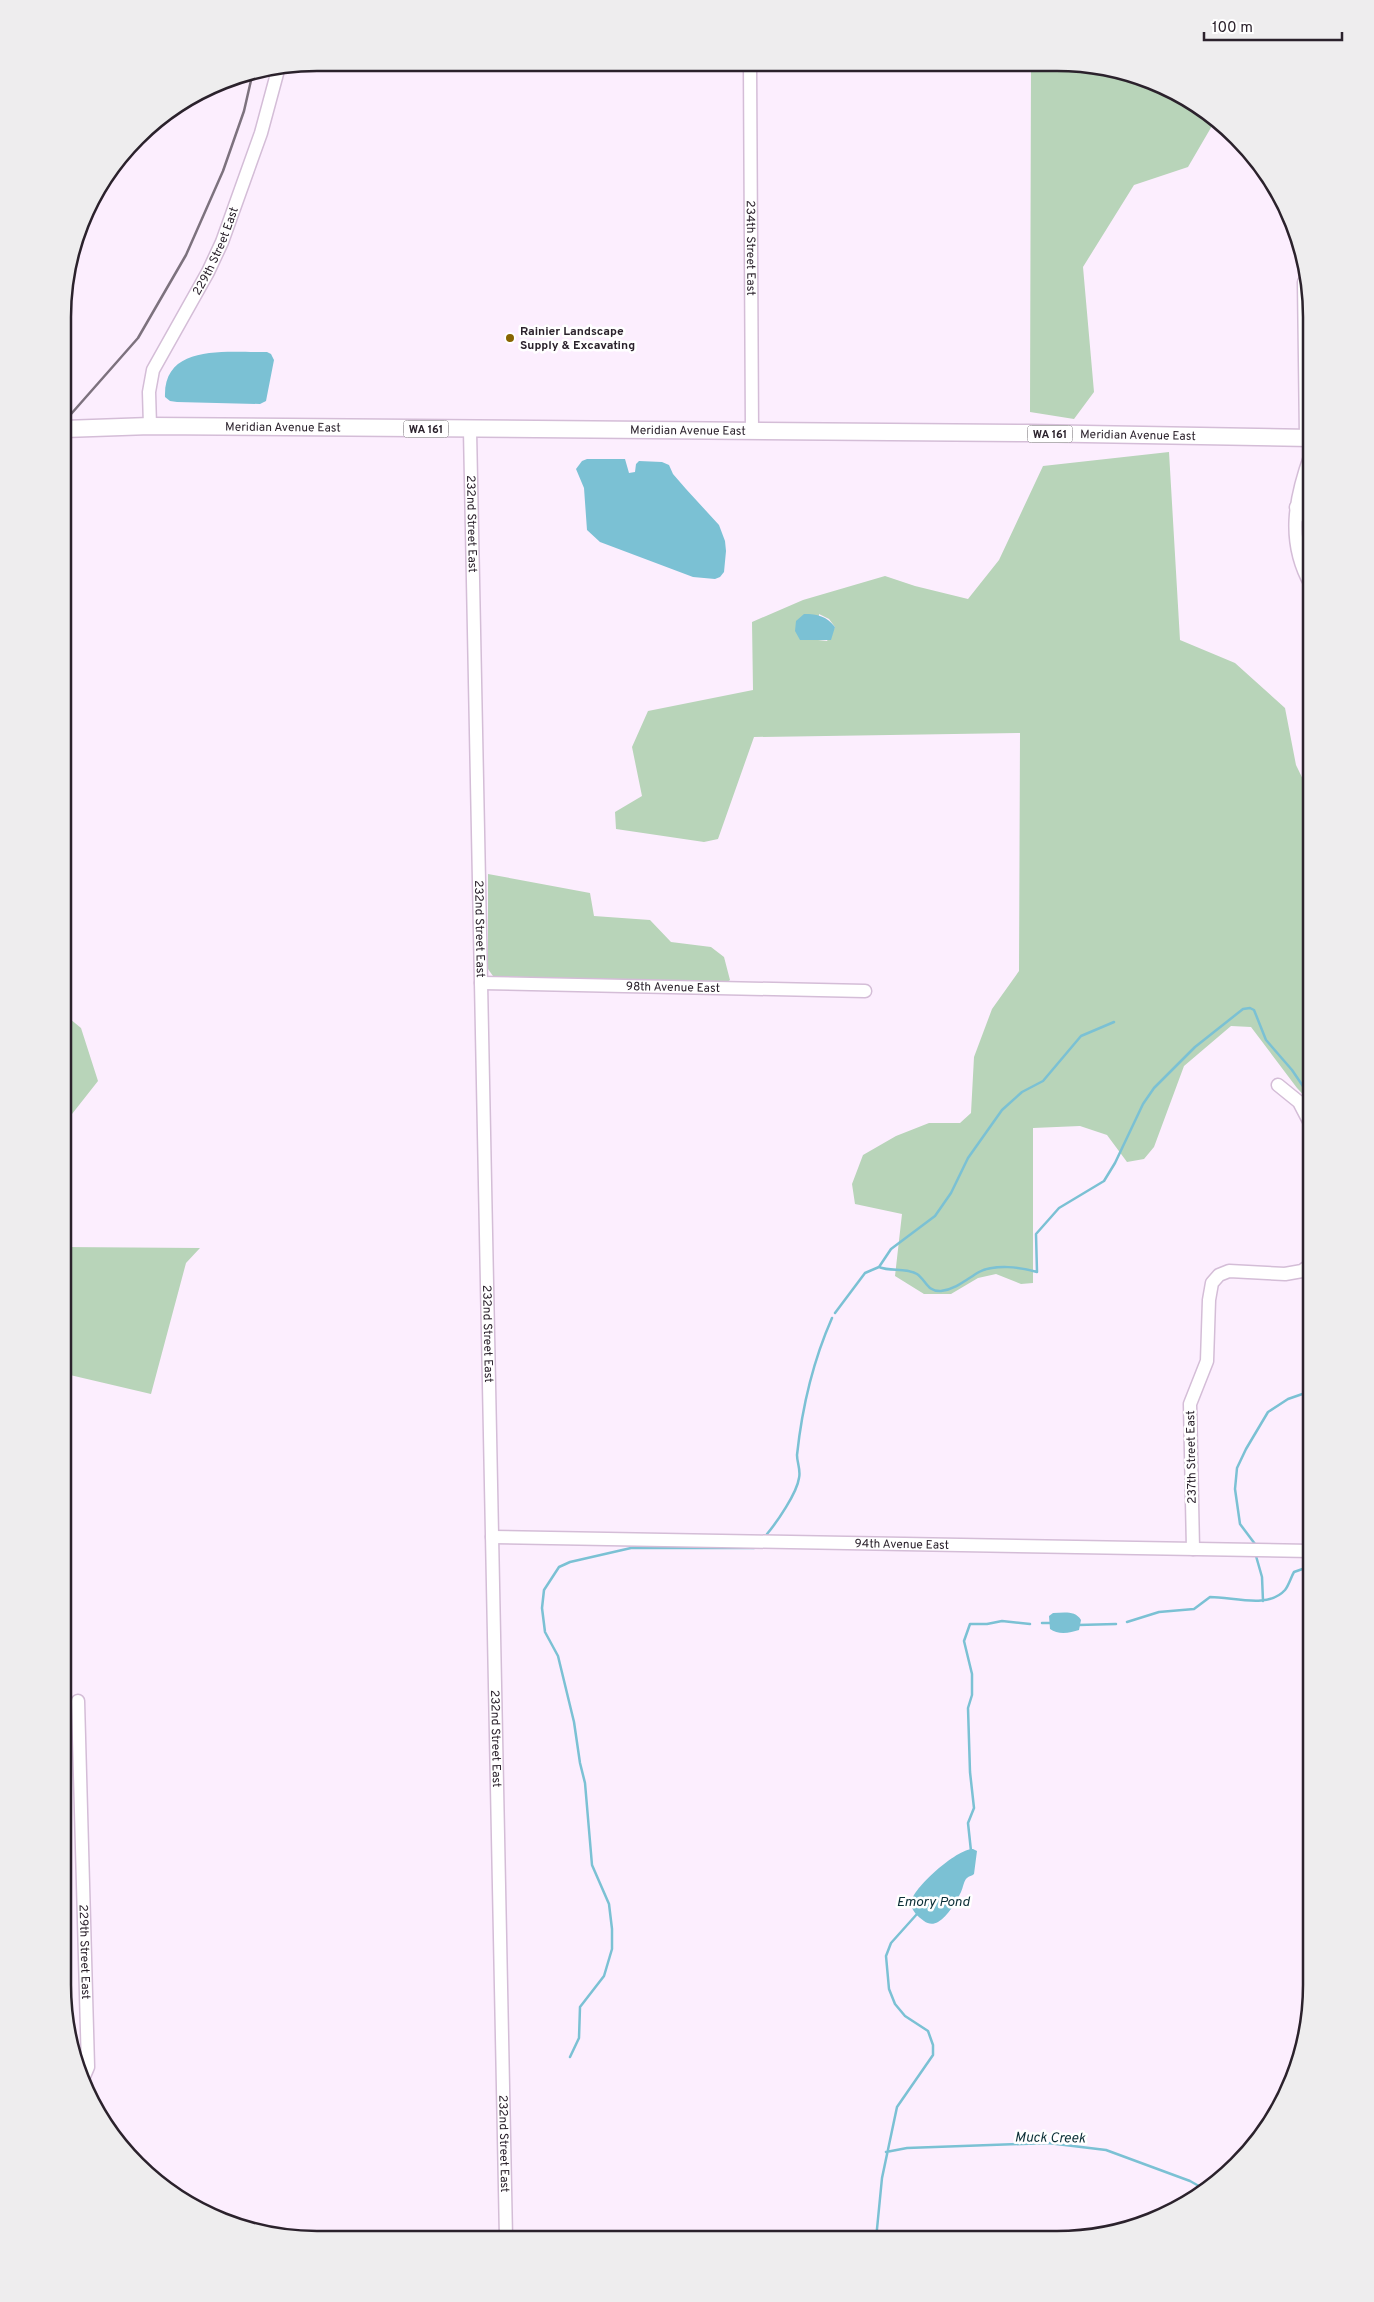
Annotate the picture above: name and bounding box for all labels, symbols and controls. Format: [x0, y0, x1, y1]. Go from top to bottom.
scale bar [1204, 10, 1342, 42]
text: 100 m [1212, 19, 1253, 38]
street label: 234th Street East [742, 200, 758, 296]
street label: 229th Street East [189, 205, 243, 299]
place label: Rainier Landscape Supply & Excavating [520, 324, 635, 354]
marker: Rainier Landscape Supply & Excavating [504, 332, 516, 344]
street label: Meridian Avenue East [225, 420, 341, 437]
road number: WA 161 [404, 420, 448, 438]
street label: Meridian Avenue East [630, 423, 746, 440]
road number: WA 161 [1028, 426, 1072, 442]
street label: Meridian Avenue East [1080, 427, 1196, 445]
street label: 232nd Street East [462, 475, 480, 573]
street label: 232nd Street East [470, 880, 488, 978]
street label: 98th Avenue East [626, 979, 720, 997]
street label: 232nd Street East [478, 1285, 496, 1383]
street label: 237th Street East [1183, 1410, 1201, 1504]
street label: 94th Avenue East [855, 1536, 949, 1554]
street label: 232nd Street East [486, 1690, 504, 1788]
water label: Emory Pond [896, 1894, 971, 1911]
street label: 229th Street East [75, 1904, 93, 2000]
street label: 232nd Street East [494, 2095, 512, 2193]
water label: Muck Creek [1015, 2129, 1086, 2148]

